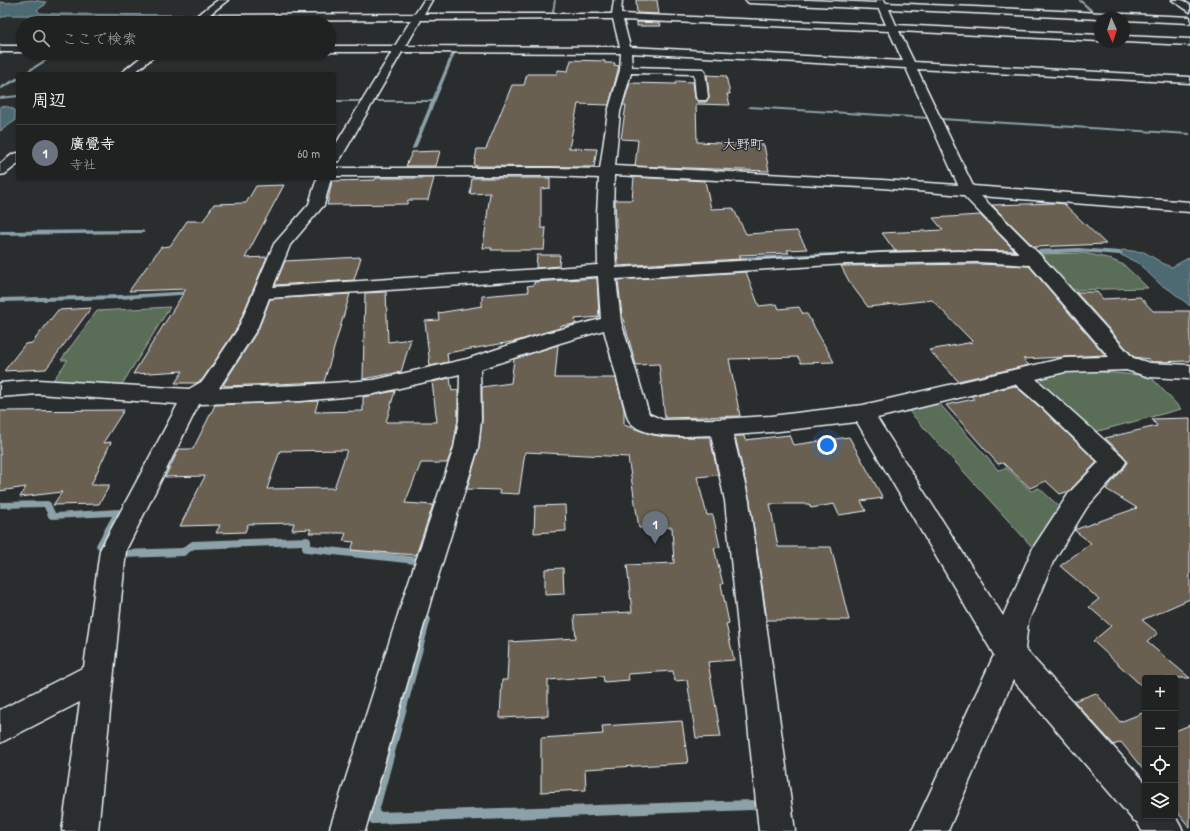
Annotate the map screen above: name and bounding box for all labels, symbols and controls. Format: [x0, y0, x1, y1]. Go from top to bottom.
north arrow [1094, 12, 1130, 48]
search box [16, 16, 336, 60]
icon: search [30, 27, 52, 49]
text: ここで検索 [62, 28, 137, 49]
text: 周辺 [32, 88, 66, 111]
text: 廣覺寺 [70, 133, 115, 154]
district label: 大野町 [722, 134, 764, 153]
text: 1 [43, 144, 47, 162]
text: 60 m [297, 144, 320, 162]
text: 寺社 [70, 155, 96, 173]
your location [817, 435, 837, 455]
pin: 1 [642, 511, 668, 544]
map controls [1142, 675, 1178, 819]
button: + [1142, 675, 1178, 711]
button: − [1142, 711, 1178, 747]
button: locate [1142, 747, 1178, 783]
button: layers [1142, 783, 1178, 819]

